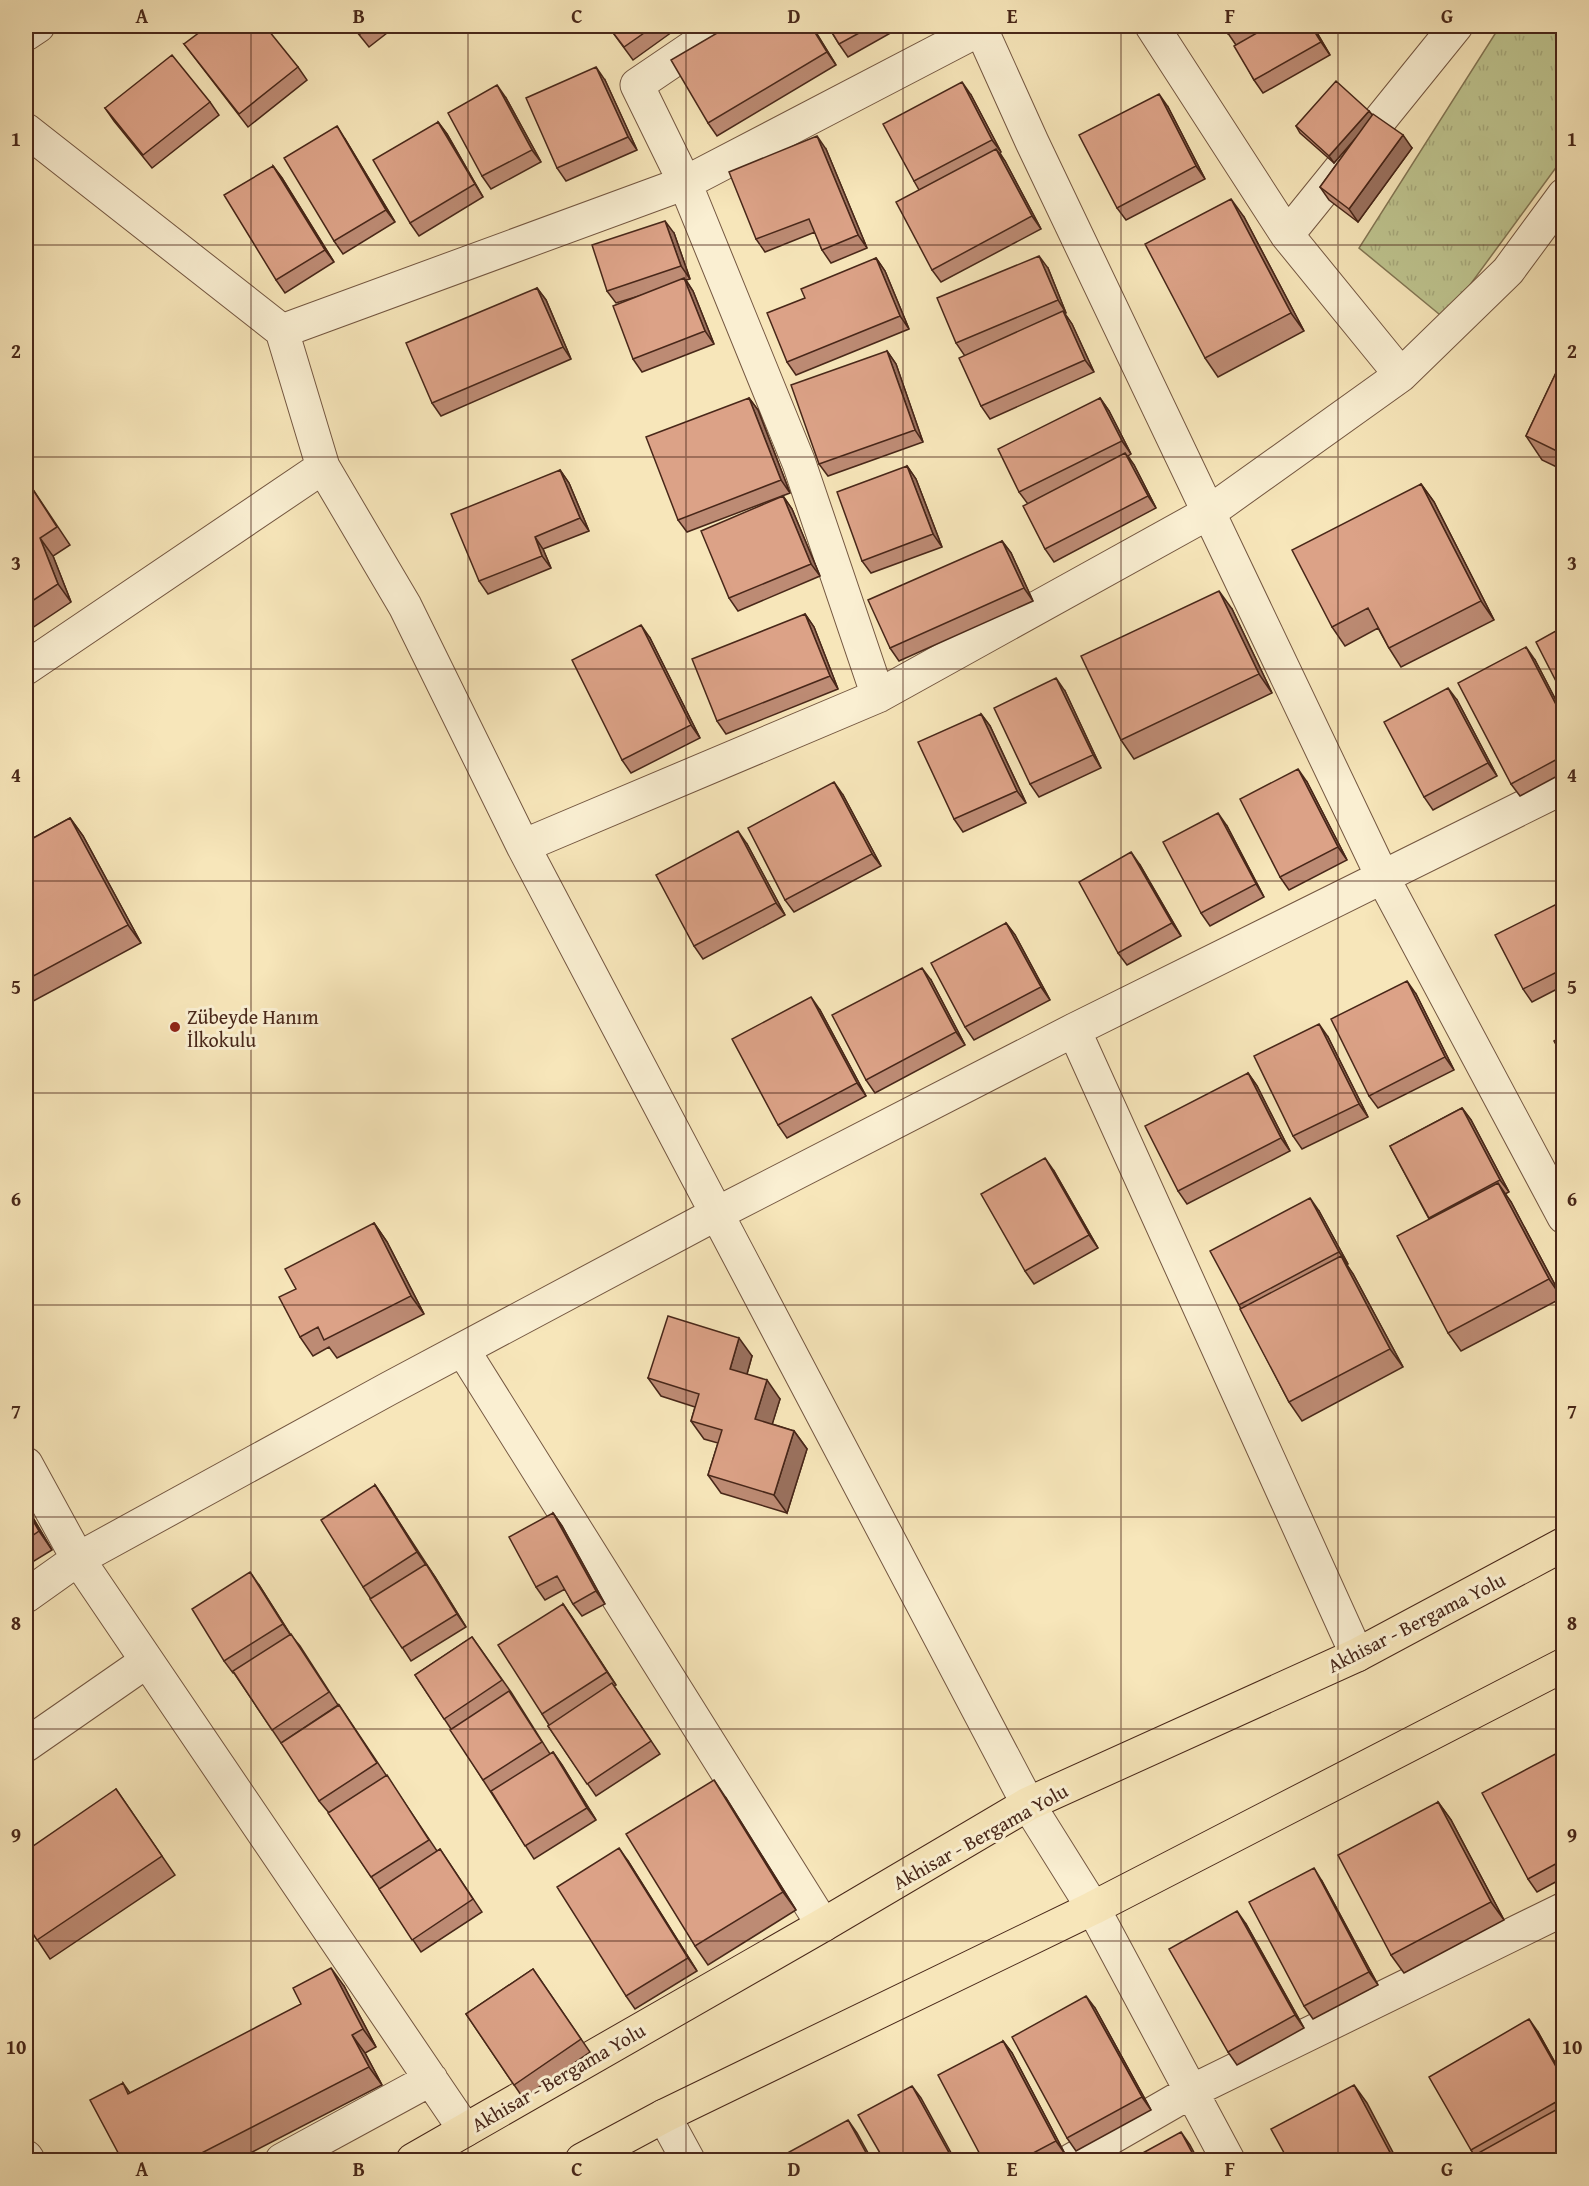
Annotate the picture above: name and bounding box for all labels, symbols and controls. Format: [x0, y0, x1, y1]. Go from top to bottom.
text: A [136, 1, 149, 30]
text: B [353, 1, 365, 30]
text: C [571, 1, 583, 30]
text: D [787, 1, 801, 30]
text: E [1007, 1, 1018, 30]
text: F [1225, 1, 1235, 30]
text: G [1441, 1, 1453, 30]
text: 1 [11, 124, 21, 153]
text: 1 [1567, 124, 1577, 153]
text: 2 [11, 336, 21, 365]
text: 2 [1567, 336, 1577, 365]
text: 3 [11, 548, 21, 577]
text: 3 [1567, 548, 1577, 577]
text: 4 [11, 760, 21, 789]
text: 4 [1567, 760, 1577, 789]
text: 5 [11, 972, 21, 1001]
text: 5 [1567, 972, 1577, 1001]
place label: Zübeyde Hanım İlkokulu [187, 1002, 319, 1054]
marker: Zübeyde Hanım İlkokulu [168, 1020, 182, 1034]
text: 6 [11, 1184, 21, 1213]
text: 6 [1567, 1184, 1577, 1213]
text: 7 [11, 1396, 21, 1425]
text: 7 [1567, 1396, 1577, 1425]
street label: Akhisar - Bergama Yolu [1322, 1564, 1510, 1680]
text: 8 [11, 1608, 21, 1637]
text: 8 [1567, 1608, 1577, 1637]
street label: Akhisar - Bergama Yolu [887, 1776, 1073, 1896]
text: 9 [11, 1820, 21, 1849]
text: 9 [1567, 1820, 1577, 1849]
street label: Akhisar - Bergama Yolu [466, 2015, 650, 2139]
text: 10 [6, 2032, 26, 2061]
text: 10 [1562, 2032, 1582, 2061]
text: A [136, 2154, 149, 2183]
text: B [353, 2154, 365, 2183]
text: C [571, 2154, 583, 2183]
text: D [787, 2154, 801, 2183]
text: E [1007, 2154, 1018, 2183]
text: F [1225, 2154, 1235, 2183]
text: G [1441, 2154, 1453, 2183]

